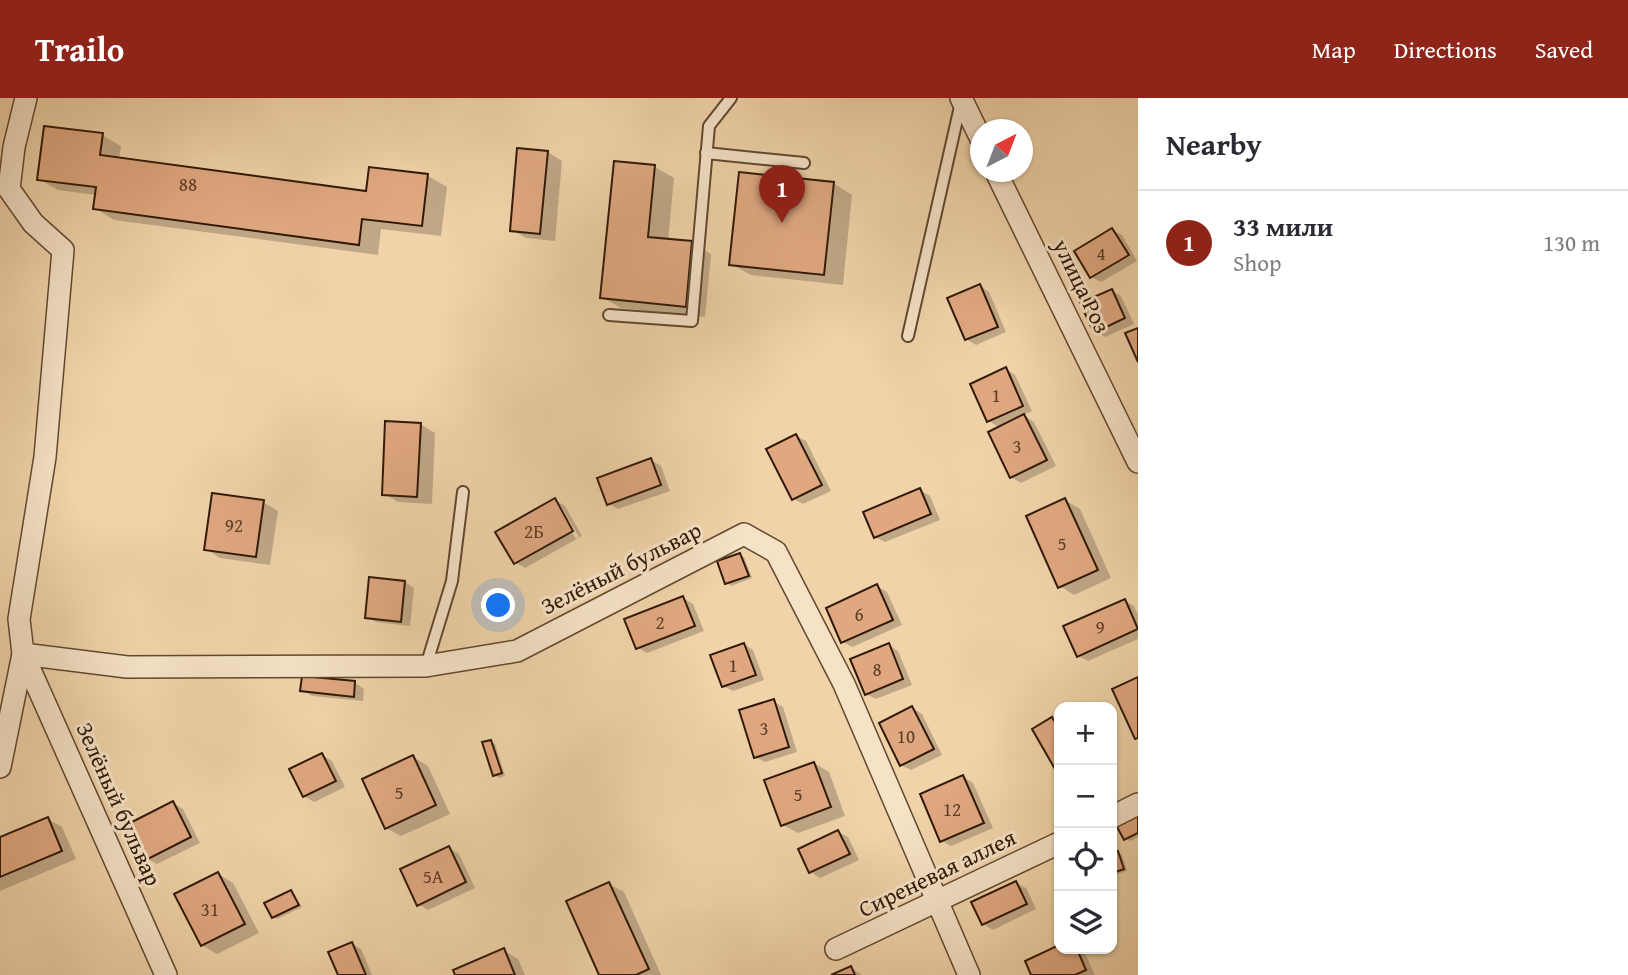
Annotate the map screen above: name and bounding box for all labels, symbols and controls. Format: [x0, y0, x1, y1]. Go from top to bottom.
text: Trailo [35, 25, 124, 73]
text: Map [1312, 32, 1356, 67]
text: Directions [1394, 32, 1497, 67]
text: Saved [1535, 32, 1593, 67]
north arrow [970, 119, 1033, 182]
text: Nearby [1166, 122, 1262, 166]
pin: 1 [759, 165, 805, 223]
house number: 88 [179, 170, 197, 198]
text: 33 мили [1233, 207, 1333, 246]
text: 1 [1183, 226, 1195, 259]
text: 130 m [1543, 226, 1600, 259]
street label: улица Роз [1045, 232, 1119, 339]
house number: 4 [1096, 239, 1106, 267]
text: Shop [1233, 246, 1281, 279]
house number: 1 [991, 381, 1001, 409]
house number: 3 [1012, 432, 1022, 460]
house number: 92 [225, 511, 243, 539]
street label: Зелёный бульвар [535, 513, 707, 622]
house number: 2Б [524, 517, 544, 545]
house number: 5 [1057, 529, 1067, 557]
your location [481, 588, 515, 622]
house number: 6 [854, 600, 864, 628]
house number: 2 [655, 608, 665, 636]
house number: 9 [1095, 613, 1105, 641]
house number: 1 [728, 651, 738, 679]
house number: 8 [872, 655, 882, 683]
map controls [1054, 702, 1117, 954]
button: + [1054, 702, 1117, 765]
house number: 3 [759, 714, 769, 742]
street label: Зелёный бульвар [69, 717, 170, 891]
house number: 10 [897, 722, 915, 750]
button: − [1054, 765, 1117, 828]
house number: 5 [394, 778, 404, 806]
house number: 5 [793, 780, 803, 808]
house number: 12 [943, 795, 961, 823]
street label: Сиреневая аллея [853, 820, 1021, 925]
button: locate [1054, 828, 1117, 891]
house number: 5А [423, 862, 444, 890]
button: layers [1054, 891, 1117, 954]
house number: 31 [201, 895, 219, 923]

